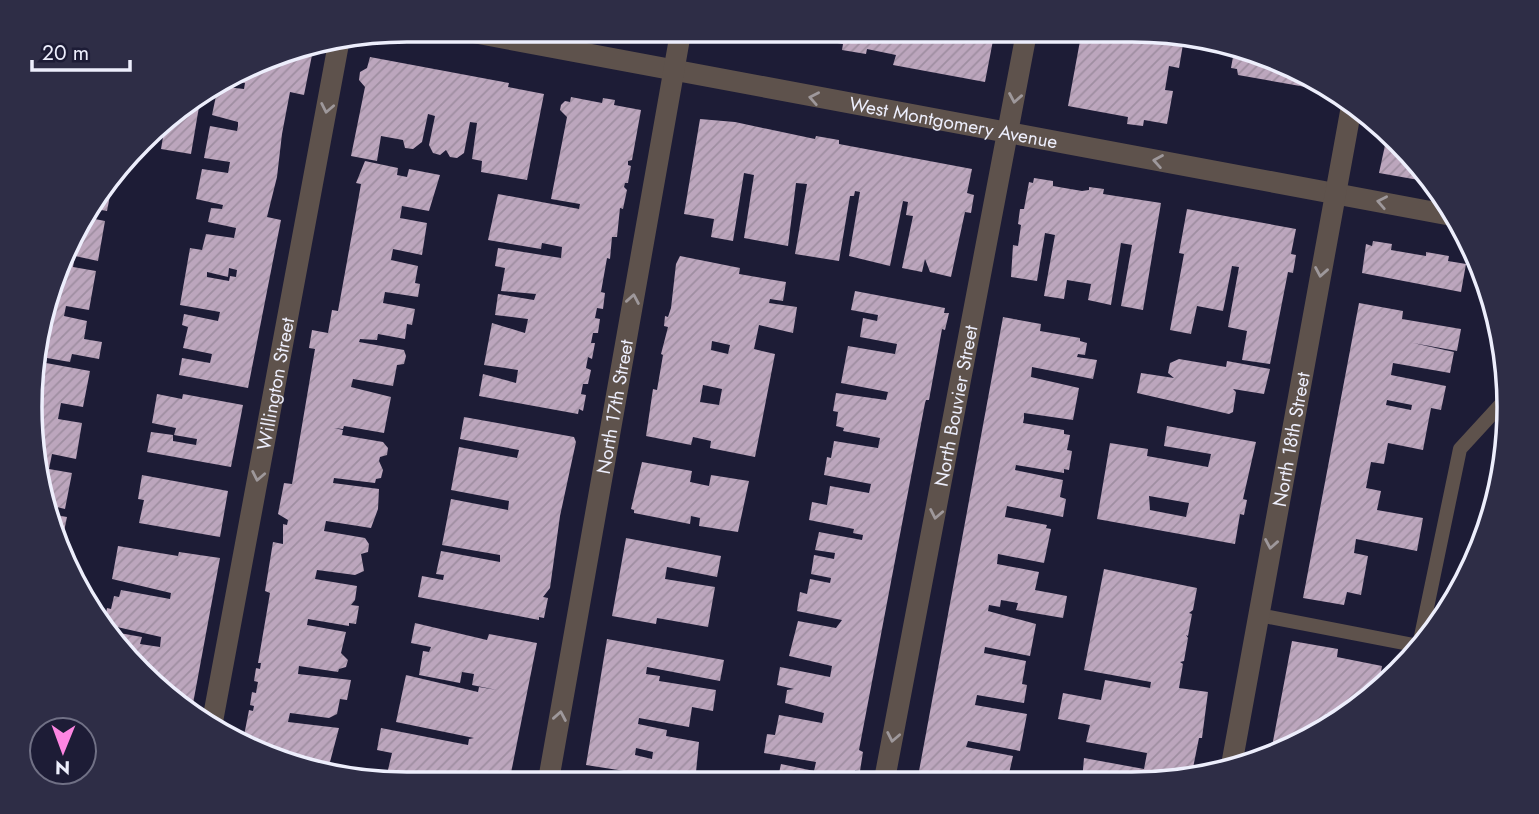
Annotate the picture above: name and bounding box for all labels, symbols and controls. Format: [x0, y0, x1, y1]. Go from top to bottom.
scale bar [32, 28, 130, 72]
text: 20 m [42, 38, 89, 68]
street label: West Montgomery Avenue [847, 90, 1060, 155]
one-way arrow [808, 91, 820, 106]
one-way arrow [1008, 91, 1023, 103]
one-way arrow [320, 102, 335, 114]
one-way arrow [1152, 155, 1164, 170]
one-way arrow [1376, 196, 1388, 211]
one-way arrow [1314, 266, 1329, 278]
one-way arrow [625, 293, 640, 305]
street label: Willington Street [250, 315, 301, 452]
street label: North Bouvier Street [927, 322, 984, 489]
street label: North 17th Street [589, 337, 640, 476]
street label: North 18th Street [1265, 369, 1316, 509]
one-way arrow [252, 470, 267, 482]
one-way arrow [929, 508, 944, 520]
one-way arrow [1265, 538, 1280, 550]
one-way arrow [552, 710, 567, 722]
north arrow [28, 716, 98, 786]
one-way arrow [886, 731, 901, 743]
text: N [55, 754, 70, 781]

